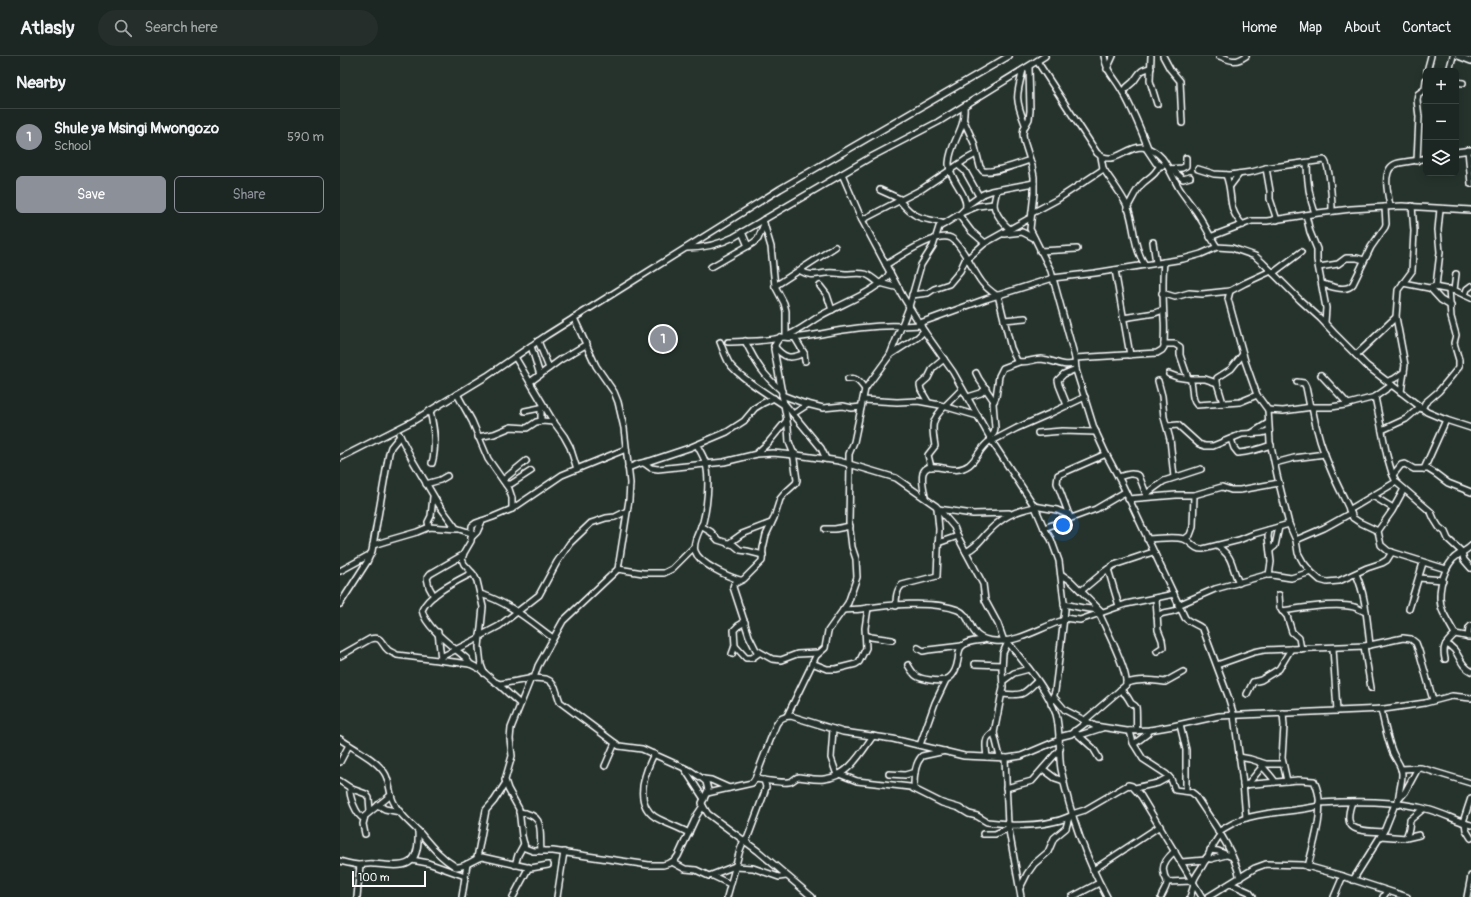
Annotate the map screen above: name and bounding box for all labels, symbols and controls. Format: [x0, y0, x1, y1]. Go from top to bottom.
search box [98, 10, 378, 46]
text: Atlasly [20, 16, 74, 40]
icon: search [112, 17, 134, 39]
text: Search here [144, 18, 218, 37]
text: Home [1242, 19, 1277, 36]
text: Map [1299, 19, 1322, 36]
text: About [1344, 19, 1380, 36]
text: Contact [1402, 19, 1451, 36]
map controls [1423, 68, 1459, 176]
button: + [1423, 68, 1459, 104]
text: Nearby [16, 72, 65, 93]
button: − [1423, 104, 1459, 140]
text: Shule ya Msingi Mwongozo [54, 119, 219, 138]
text: 1 [26, 129, 32, 145]
text: 590 m [287, 129, 324, 145]
text: School [54, 138, 91, 154]
button: layers [1423, 140, 1459, 176]
button: Save [16, 176, 166, 213]
button: Share [174, 176, 324, 213]
pin: 1 [650, 324, 676, 354]
your location [1053, 515, 1073, 535]
scale bar [352, 869, 426, 888]
text: 100 m [358, 871, 389, 884]

